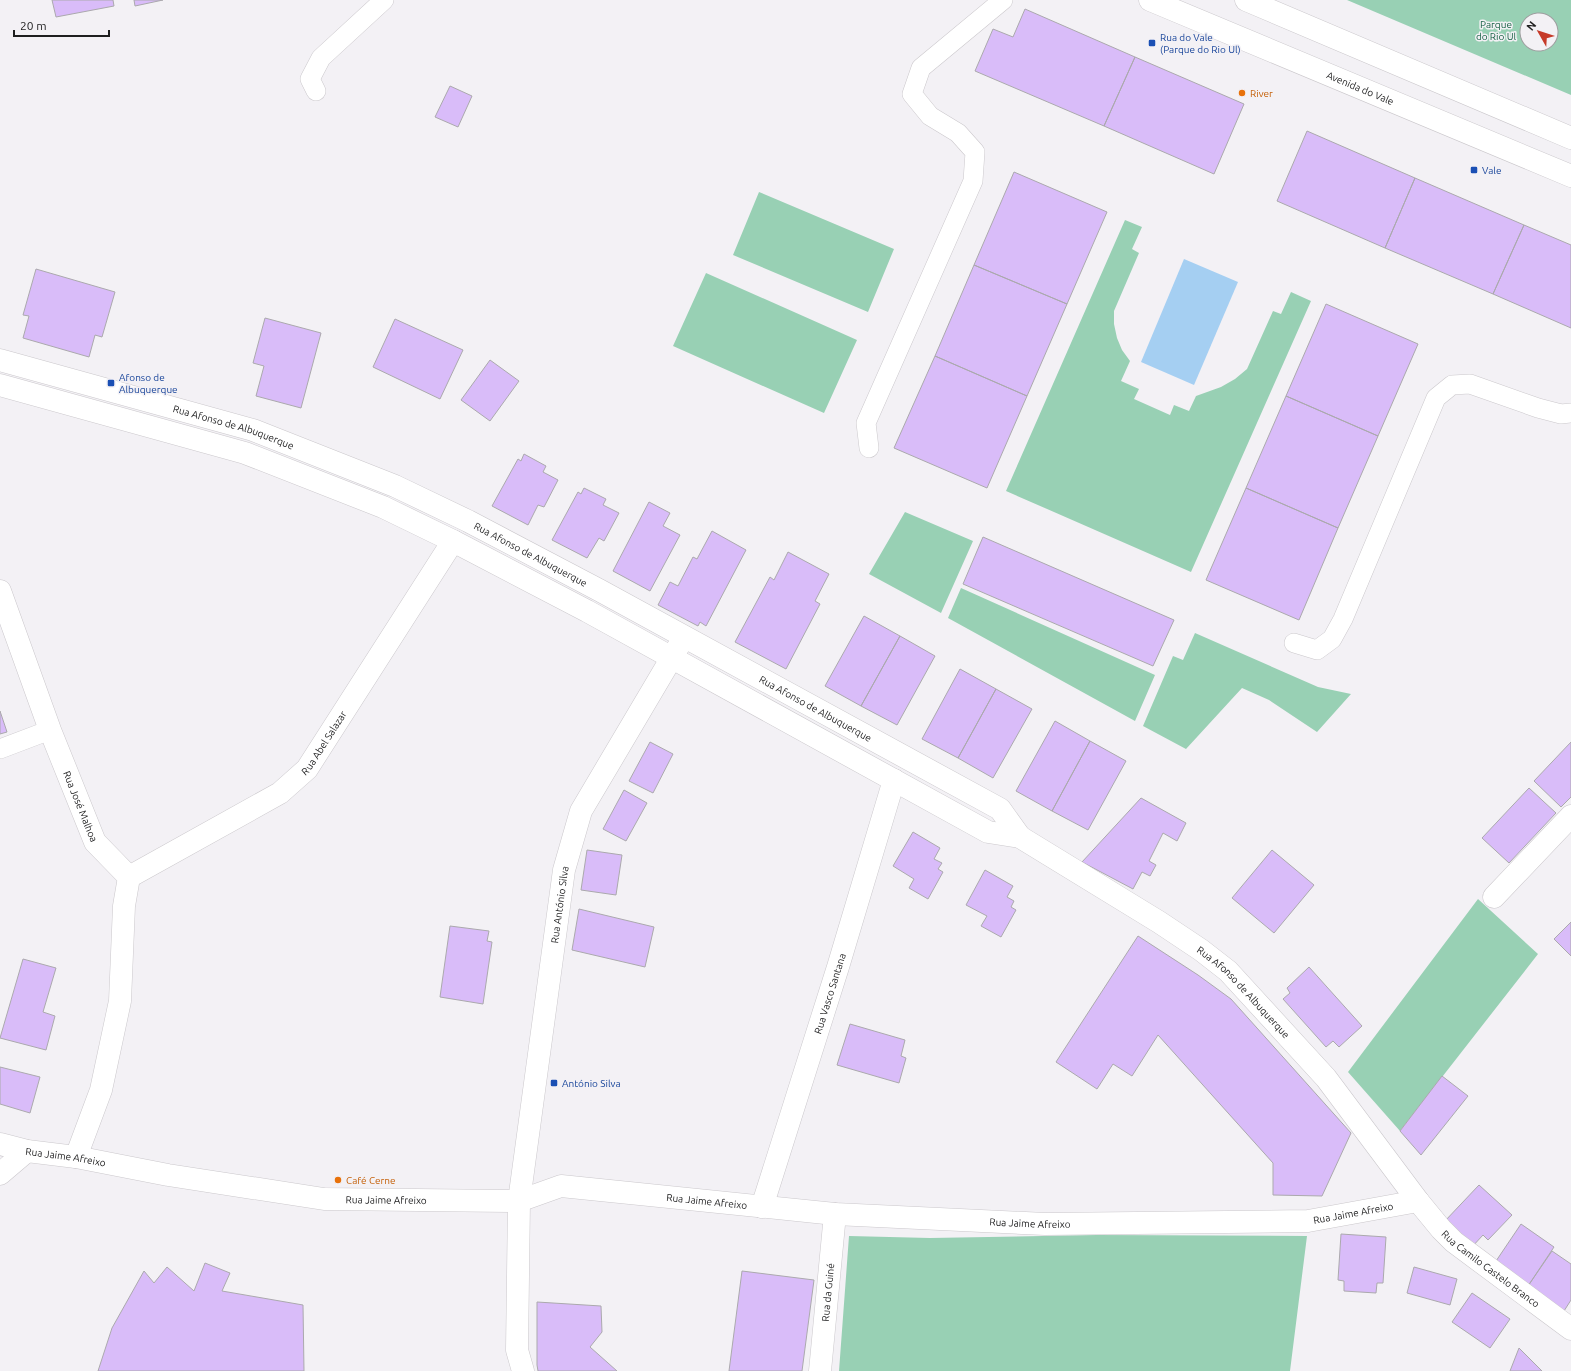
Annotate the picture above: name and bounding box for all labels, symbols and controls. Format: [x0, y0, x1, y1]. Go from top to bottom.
scale bar [14, 12, 109, 38]
north arrow [1519, 12, 1559, 52]
text: 20 m [20, 19, 47, 32]
park label: Parque do Rio Ul [1476, 19, 1517, 42]
text: N [1524, 19, 1538, 33]
place label: Rua do Vale (Parque do Rio Ul) [1160, 32, 1241, 55]
marker: Rua do Vale (Parque do Rio Ul) [1147, 38, 1157, 48]
street label: Avenida do Vale [1325, 69, 1395, 107]
marker: River [1237, 88, 1247, 98]
place label: River [1250, 88, 1273, 99]
marker: Vale [1469, 165, 1479, 175]
place label: Vale [1482, 165, 1501, 176]
place label: Afonso de Albuquerque [119, 372, 178, 395]
marker: Afonso de Albuquerque [106, 378, 116, 388]
street label: Rua Afonso de Albuquerque [172, 403, 295, 452]
street label: Rua Afonso de Albuquerque [472, 520, 589, 589]
street label: Rua Afonso de Albuquerque [757, 674, 873, 744]
street label: Rua Abel Salazar [299, 709, 349, 777]
street label: Rua José Malhoa [61, 769, 99, 844]
street label: Rua António Silva [549, 865, 571, 944]
street label: Rua Afonso de Albuquerque [1195, 944, 1292, 1041]
street label: Rua Vasco Santana [812, 952, 848, 1035]
marker: António Silva [549, 1078, 559, 1088]
place label: António Silva [562, 1078, 621, 1089]
street label: Rua Jaime Afreixo [25, 1146, 107, 1169]
marker: Café Cerne [333, 1175, 343, 1185]
place label: Café Cerne [346, 1175, 396, 1186]
street label: Rua Jaime Afreixo [666, 1192, 748, 1211]
street label: Rua Jaime Afreixo [345, 1194, 427, 1206]
street label: Rua Jaime Afreixo [1312, 1201, 1394, 1226]
street label: Rua Jaime Afreixo [989, 1216, 1071, 1230]
street label: Rua Camilo Castelo Branco [1439, 1228, 1542, 1310]
street label: Rua da Guiné [820, 1263, 836, 1322]

